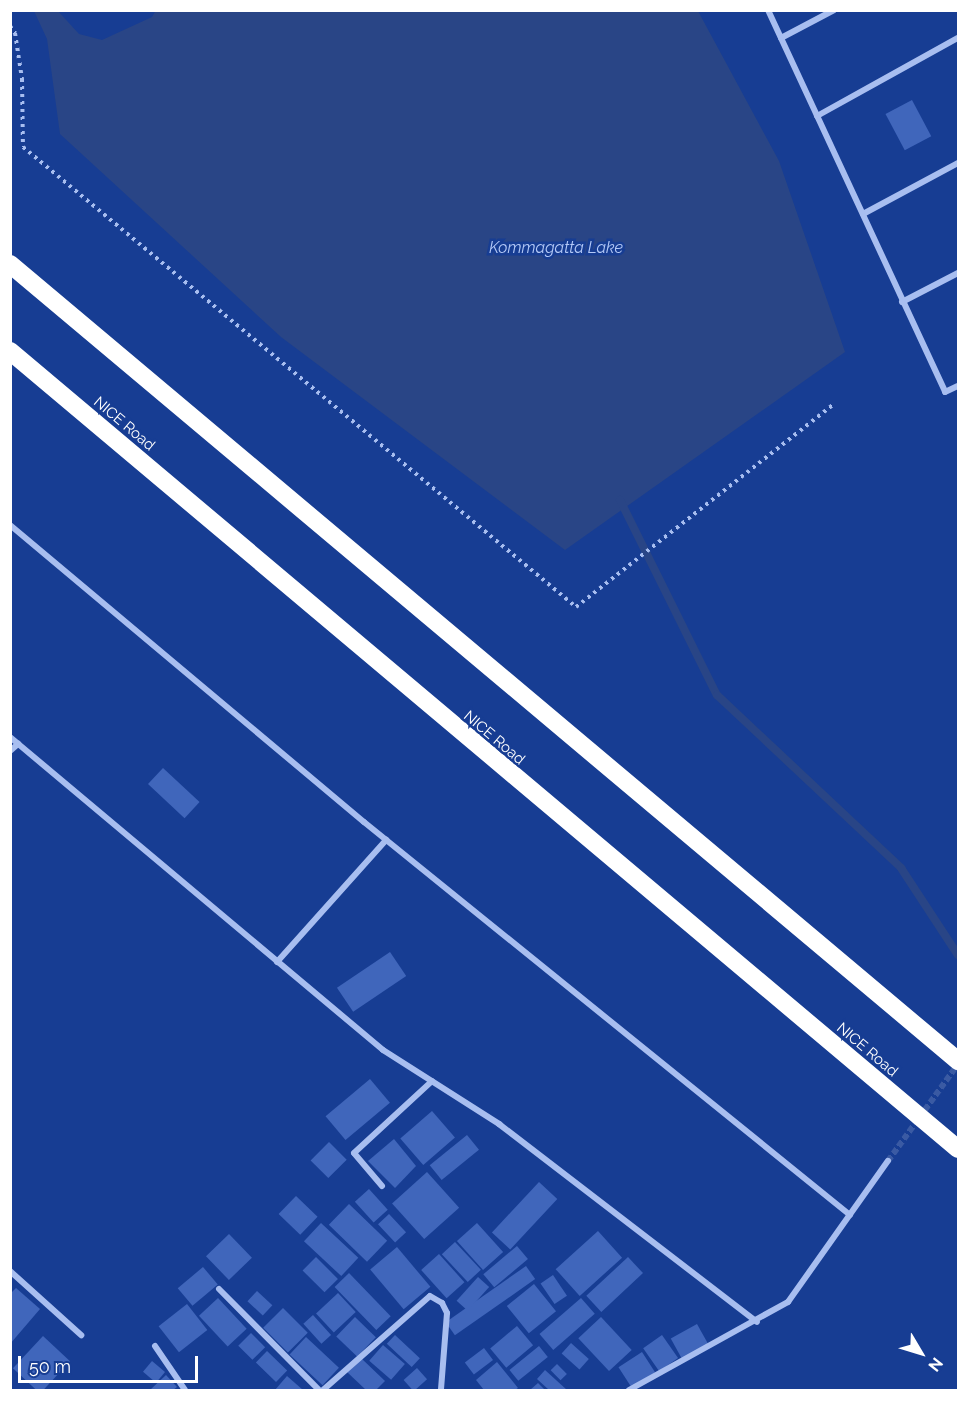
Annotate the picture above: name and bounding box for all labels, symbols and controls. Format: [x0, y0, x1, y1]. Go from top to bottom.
water label: Kommagatta Lake [489, 238, 623, 258]
street label: NICE Road [90, 393, 158, 455]
street label: NICE Road [460, 707, 528, 769]
street label: NICE Road [833, 1019, 901, 1081]
north arrow [891, 1323, 951, 1383]
scale bar [21, 1344, 201, 1382]
text: N [924, 1354, 947, 1375]
text: 50 m [29, 1356, 71, 1377]

